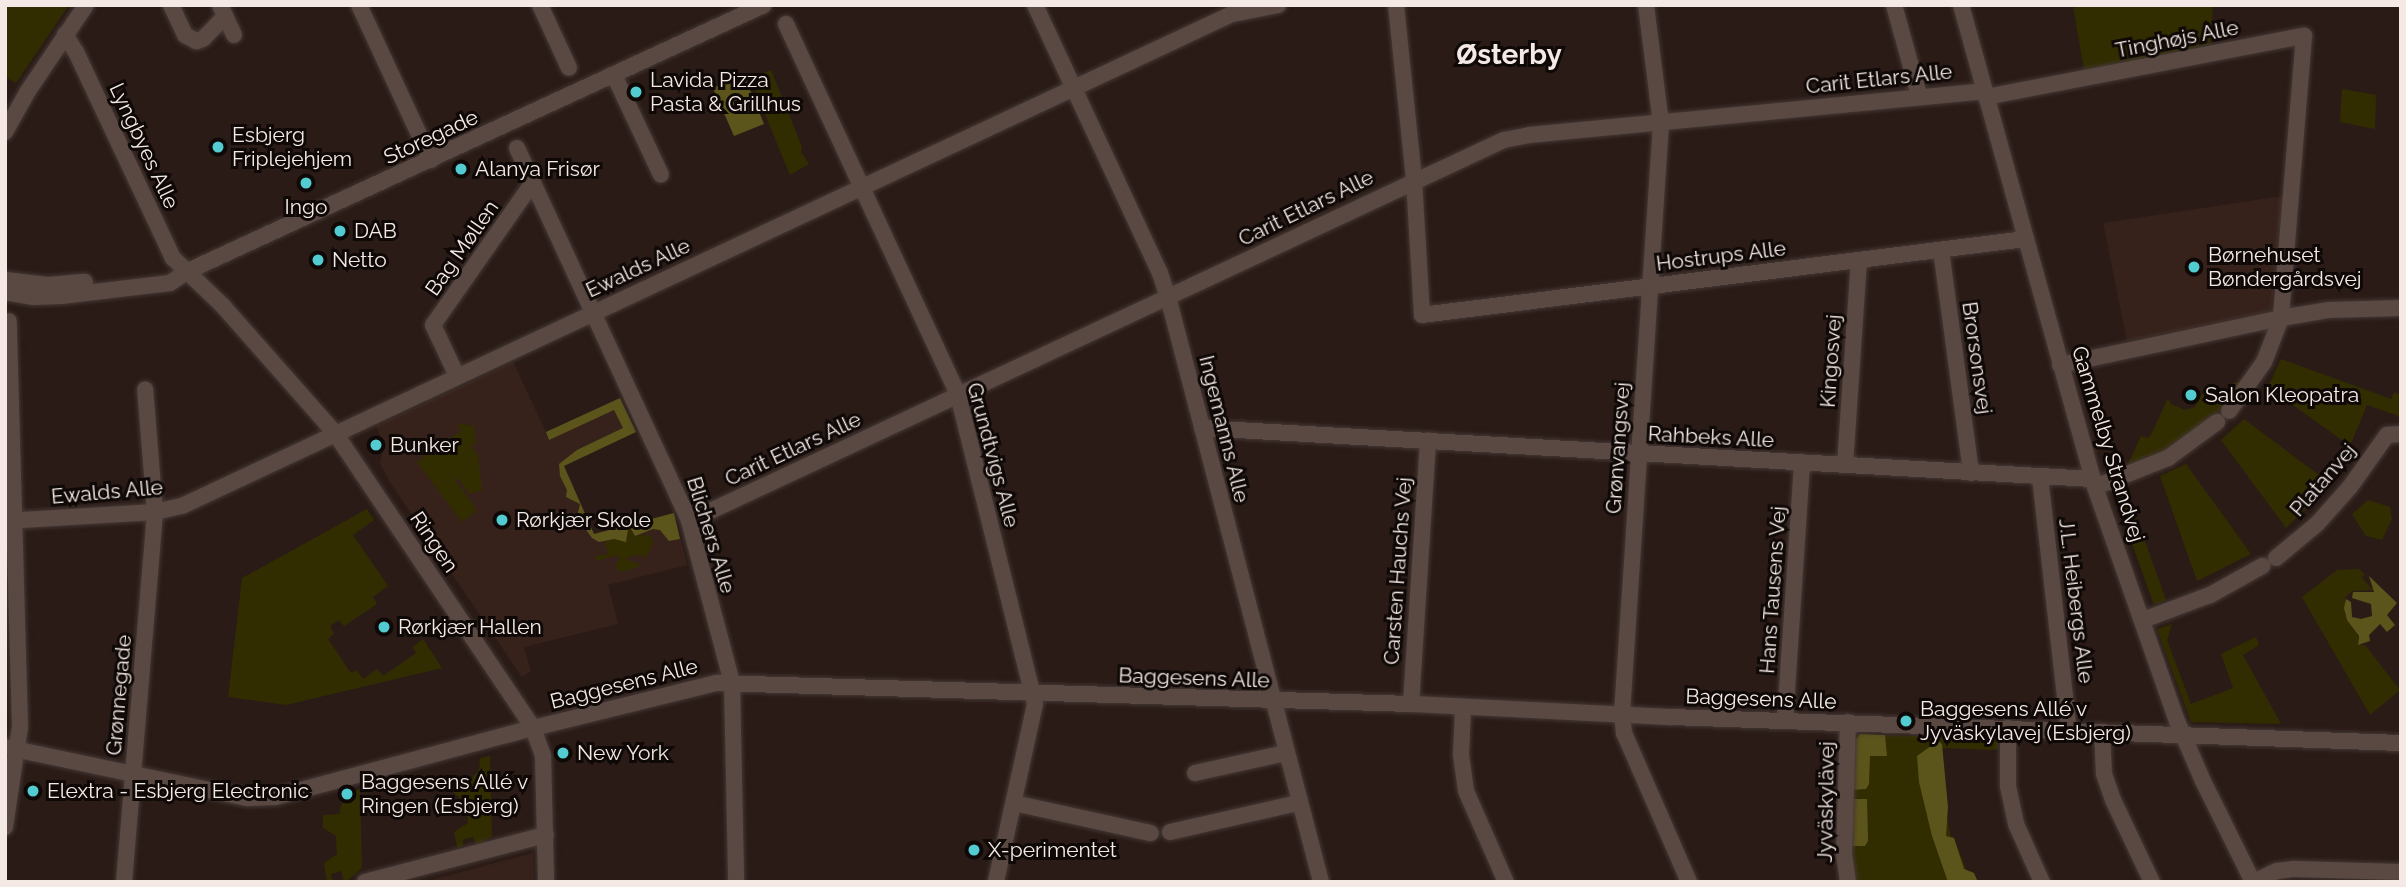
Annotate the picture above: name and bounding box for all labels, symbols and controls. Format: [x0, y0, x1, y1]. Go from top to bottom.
street label: Tinghøjs Alle [2113, 15, 2241, 63]
district label: Østerby [1456, 38, 1562, 72]
street label: Carit Etlars Alle [1804, 59, 1954, 99]
place label: Lavida Pizza Pasta & Grillhus [650, 67, 801, 117]
street label: Lyngbyes Alle [104, 79, 184, 213]
marker: Lavida Pizza Pasta & Grillhus [628, 84, 644, 100]
street label: Storegade [380, 104, 482, 170]
place label: Esbjerg Friplejehjem [232, 122, 352, 172]
marker: Esbjerg Friplejehjem [210, 139, 226, 155]
place label: Alanya Frisør [475, 156, 600, 182]
marker: Alanya Frisør [453, 161, 469, 177]
street label: Carit Etlars Alle [1234, 164, 1378, 252]
marker: Ingo [298, 175, 314, 191]
place label: Ingo [285, 194, 327, 220]
street label: Bag Møllen [420, 196, 504, 300]
place label: DAB [354, 218, 397, 244]
marker: DAB [332, 223, 348, 239]
street label: Ewalds Alle [582, 233, 694, 303]
street label: Hostrups Alle [1654, 235, 1788, 277]
place label: Børnehuset Bøndergårdsvej [2208, 242, 2362, 292]
place label: Netto [332, 247, 387, 273]
marker: Netto [310, 252, 326, 268]
marker: Børnehuset Bøndergårdsvej [2186, 259, 2202, 275]
street label: Brorsonsvej [1957, 300, 1997, 416]
street label: Kingosvej [1815, 313, 1847, 409]
street label: Gammelby Strandvej [2066, 343, 2150, 545]
street label: Ingemanns Alle [1193, 352, 1255, 506]
street label: Grundtvigs Alle [961, 380, 1025, 530]
street label: Grønvangsvej [1601, 381, 1635, 515]
place label: Salon Kleopatra [2205, 382, 2359, 408]
marker: Salon Kleopatra [2183, 387, 2199, 403]
street label: Carit Etlars Alle [721, 406, 865, 492]
street label: Rahbeks Alle [1647, 421, 1775, 453]
place label: Bunker [390, 432, 459, 458]
marker: Bunker [368, 437, 384, 453]
street label: Platanvej [2284, 438, 2362, 522]
street label: Blichers Alle [681, 473, 741, 597]
street label: Ewalds Alle [50, 475, 164, 509]
street label: Carsten Hauchs Vej [1379, 476, 1417, 666]
street label: Hans Tausens Vej [1755, 505, 1791, 675]
street label: Ringen [405, 507, 463, 577]
place label: Rørkjær Skole [516, 507, 651, 533]
marker: Rørkjær Skole [494, 512, 510, 528]
street label: J.L. Heibergs Alle [2053, 517, 2099, 685]
place label: Rørkjær Hallen [398, 614, 542, 640]
marker: Rørkjær Hallen [376, 619, 392, 635]
street label: Grønnegade [101, 634, 137, 756]
street label: Baggesens Alle [547, 653, 701, 715]
street label: Baggesens Alle [1118, 663, 1270, 693]
street label: Baggesens Alle [1685, 684, 1837, 714]
place label: Baggesens Allé v Jyväskylavej (Esbjerg) [1920, 696, 2131, 746]
marker: Baggesens Allé v Jyväskylavej (Esbjerg) [1898, 713, 1914, 729]
place label: New York [577, 740, 670, 766]
street label: Jyväskylävej [1812, 741, 1840, 863]
marker: New York [555, 745, 571, 761]
place label: Baggesens Allé v Ringen (Esbjerg) [361, 769, 529, 819]
place label: Elextra - Esbjerg Electronic [47, 778, 309, 804]
marker: Elextra - Esbjerg Electronic [25, 783, 41, 799]
marker: Baggesens Allé v Ringen (Esbjerg) [339, 786, 355, 802]
place label: X-perimentet [988, 837, 1117, 863]
marker: X-perimentet [966, 842, 982, 858]

